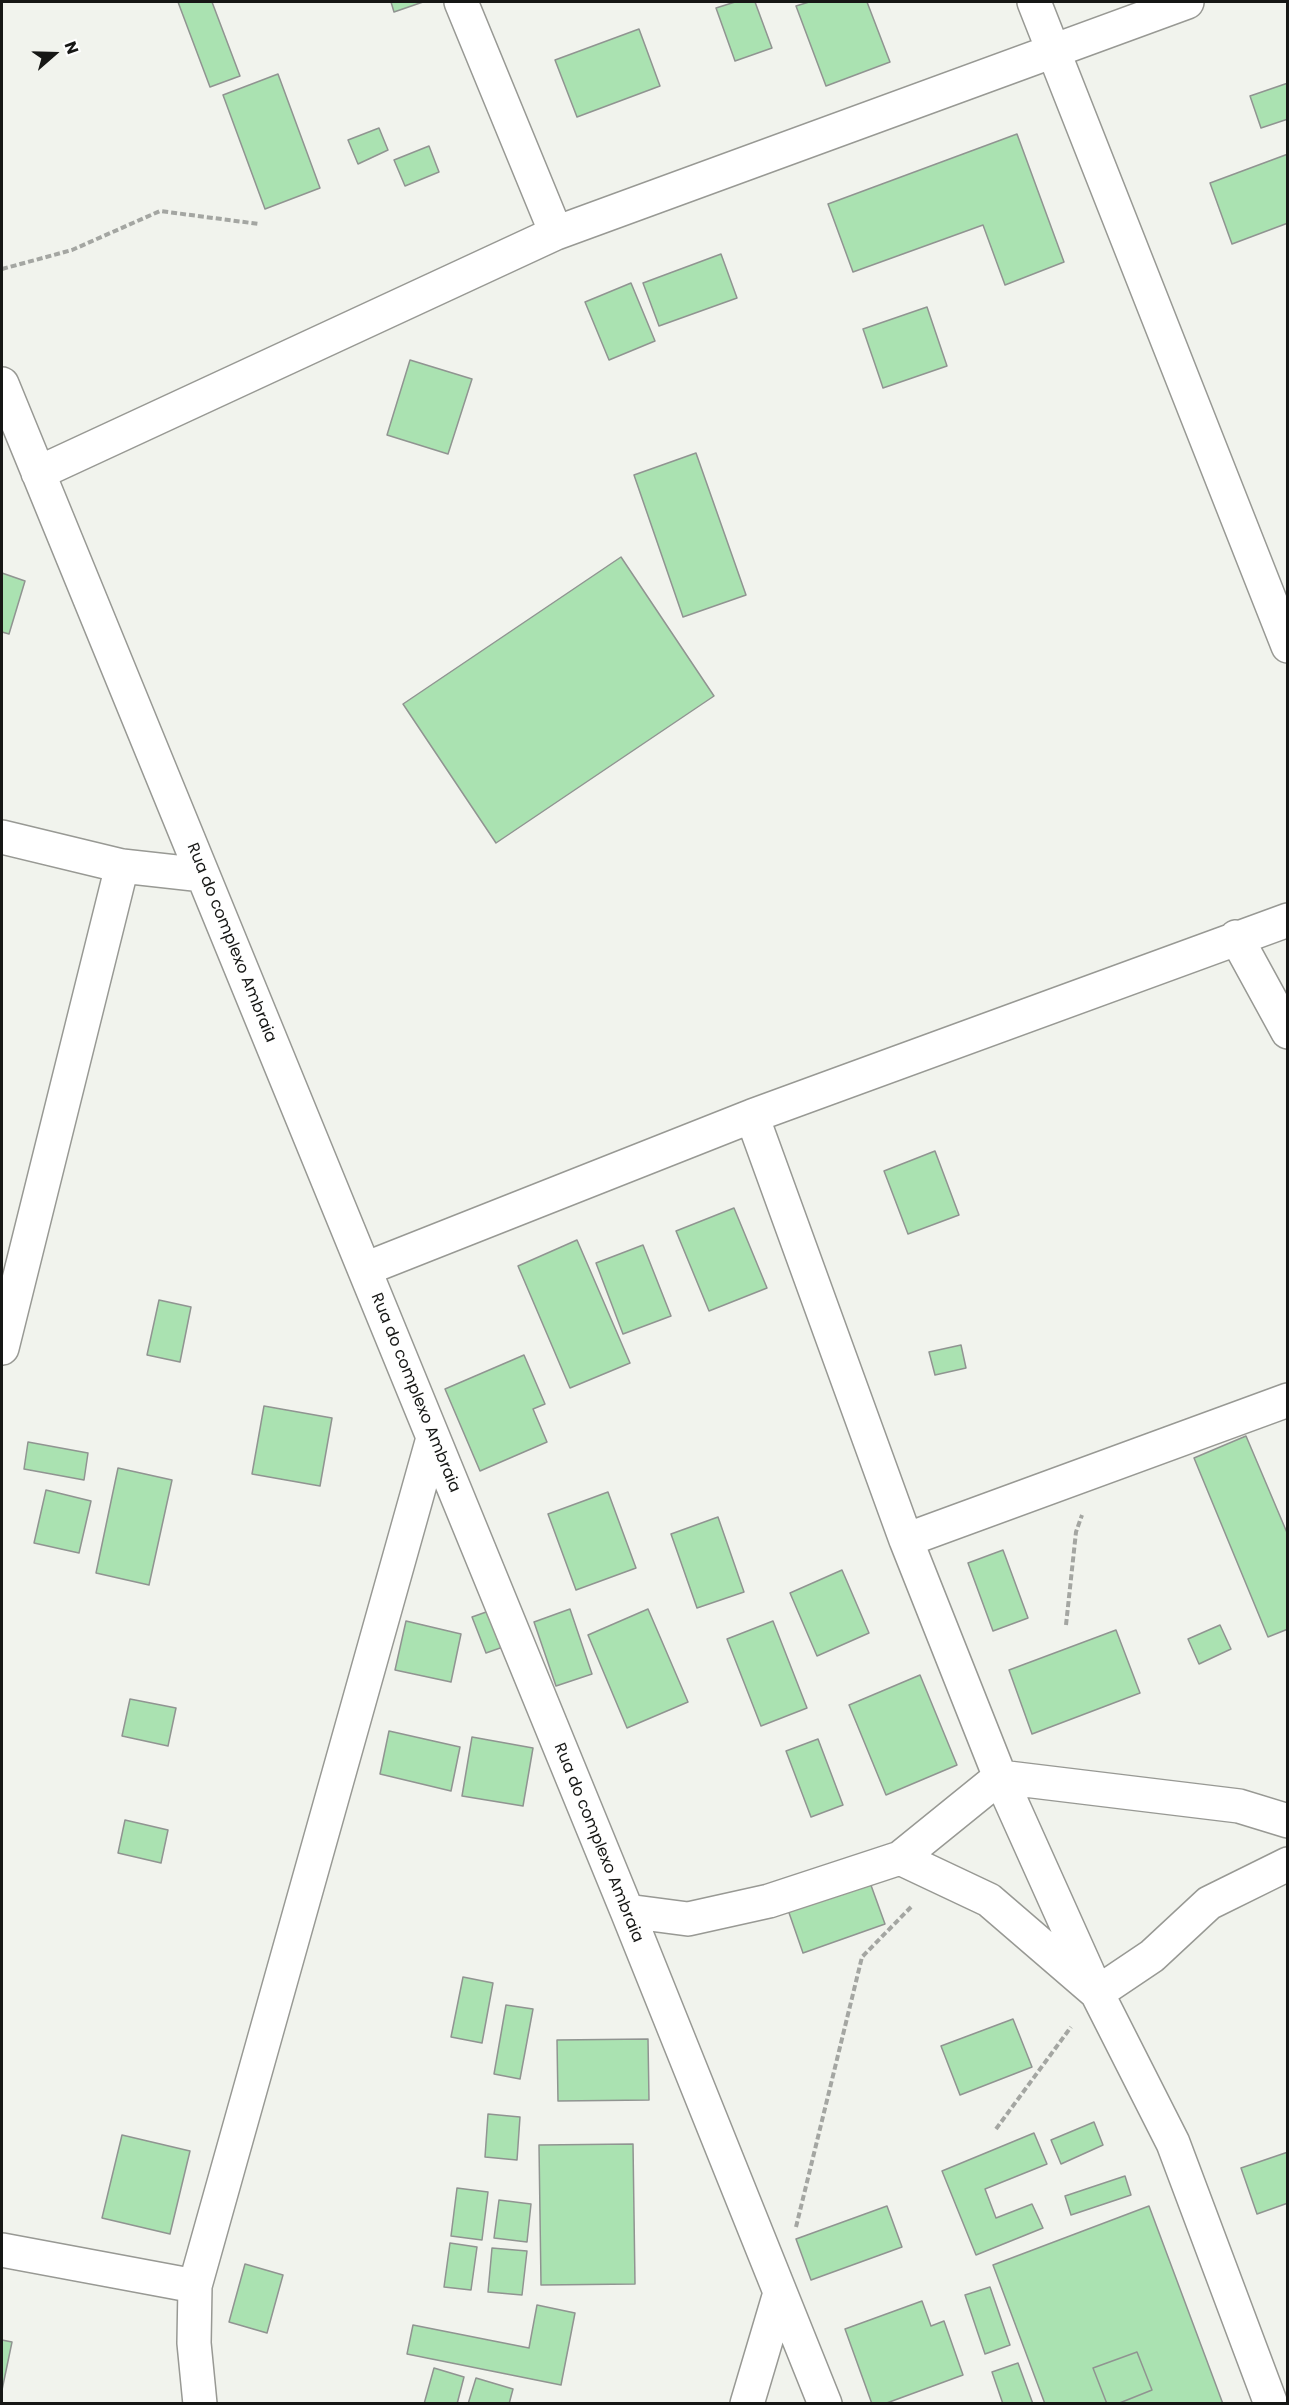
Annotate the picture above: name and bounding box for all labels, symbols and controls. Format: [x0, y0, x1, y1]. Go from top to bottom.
north arrow [24, 24, 84, 84]
text: N [59, 38, 84, 57]
street label: Rua do complexo Ambraia [182, 841, 280, 1045]
street label: Rua do complexo Ambraia [366, 1291, 464, 1495]
street label: Rua do complexo Ambraia [549, 1741, 647, 1945]

